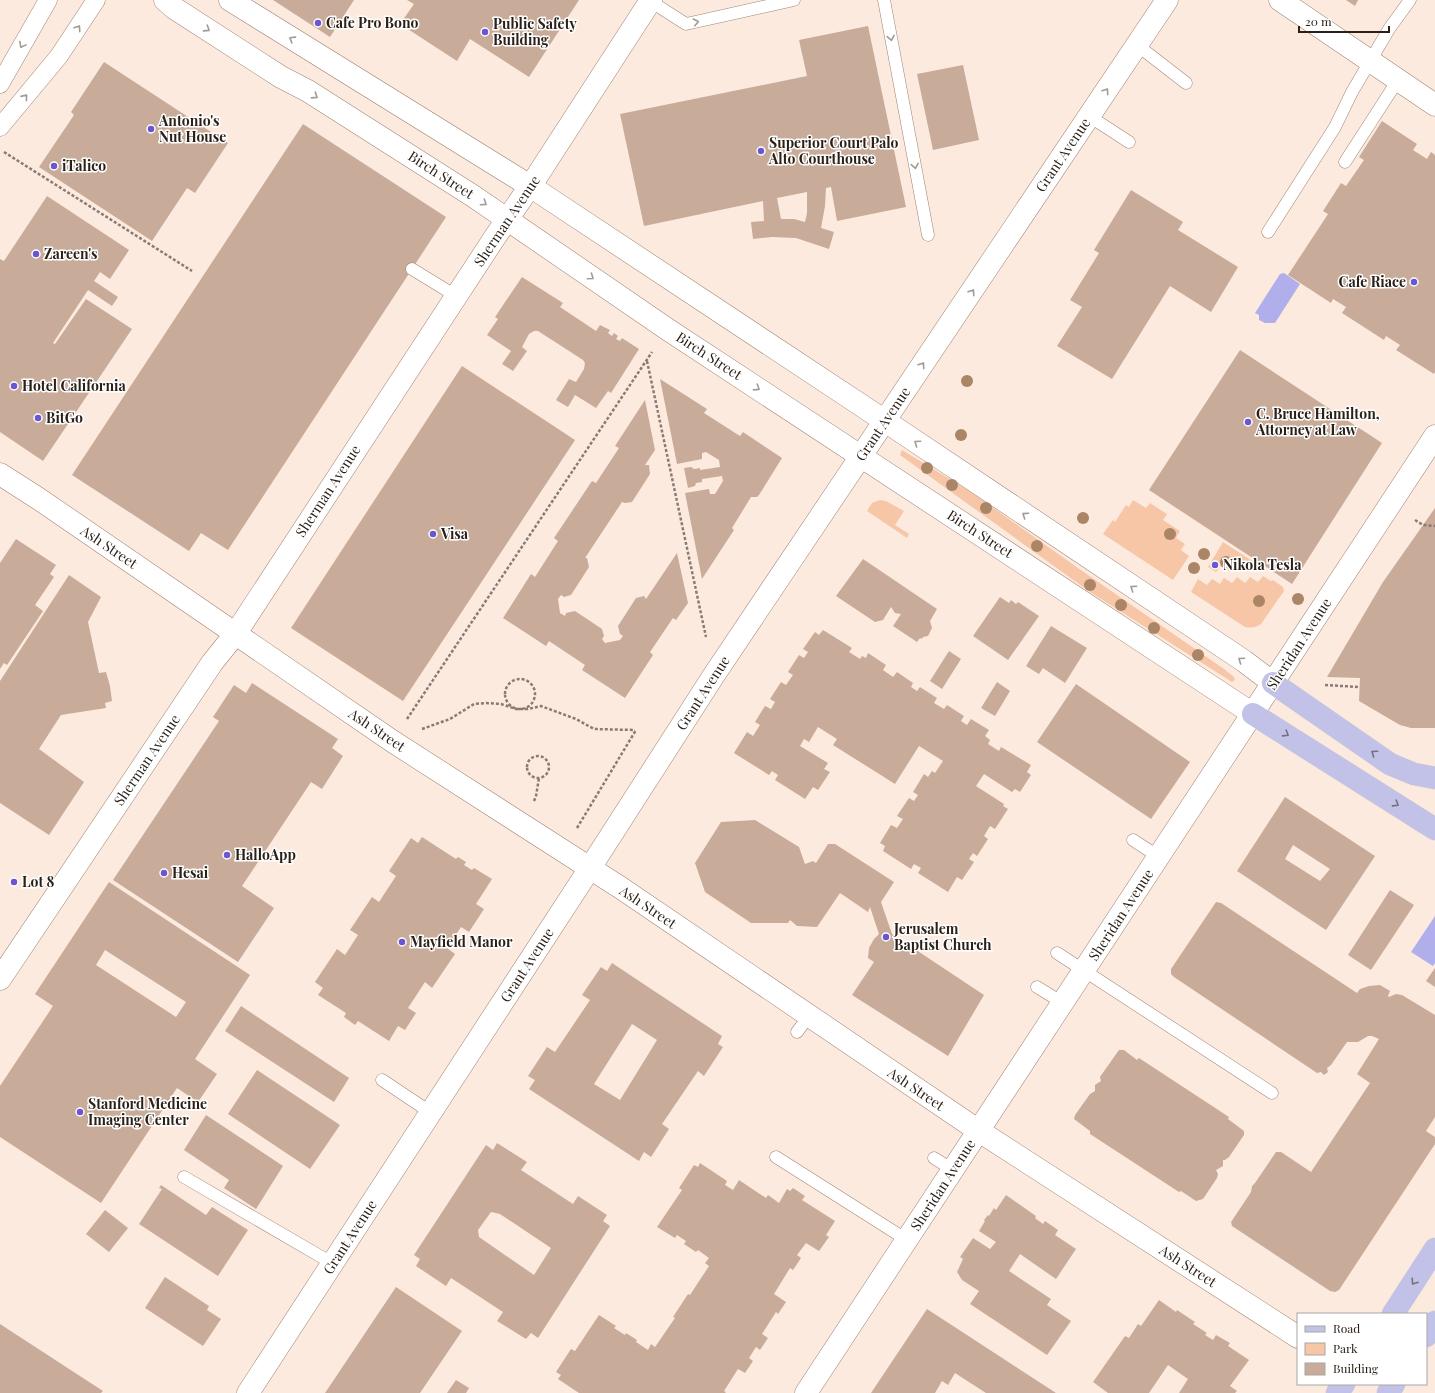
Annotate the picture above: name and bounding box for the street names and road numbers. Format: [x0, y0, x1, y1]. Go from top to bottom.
street label: Grant Avenue [1031, 114, 1094, 195]
street label: Birch Street [405, 146, 479, 203]
street label: Sherman Avenue [469, 171, 544, 270]
street label: Birch Street [673, 327, 747, 384]
street label: Grant Avenue [851, 383, 914, 464]
street label: Sherman Avenue [291, 441, 364, 540]
street label: Birch Street [944, 505, 1018, 562]
street label: Ash Street [76, 520, 142, 573]
street label: Sheridan Avenue [1262, 594, 1335, 693]
street label: Grant Avenue [671, 652, 734, 734]
street label: Ash Street [344, 703, 410, 756]
street label: Sherman Avenue [109, 710, 184, 809]
street label: Sheridan Avenue [1084, 865, 1157, 964]
street label: Ash Street [615, 880, 681, 933]
street label: Grant Avenue [495, 924, 558, 1006]
street label: Ash Street [883, 1062, 949, 1115]
street label: Sheridan Avenue [906, 1135, 979, 1234]
street label: Grant Avenue [318, 1196, 381, 1278]
street label: Ash Street [1155, 1240, 1221, 1292]

